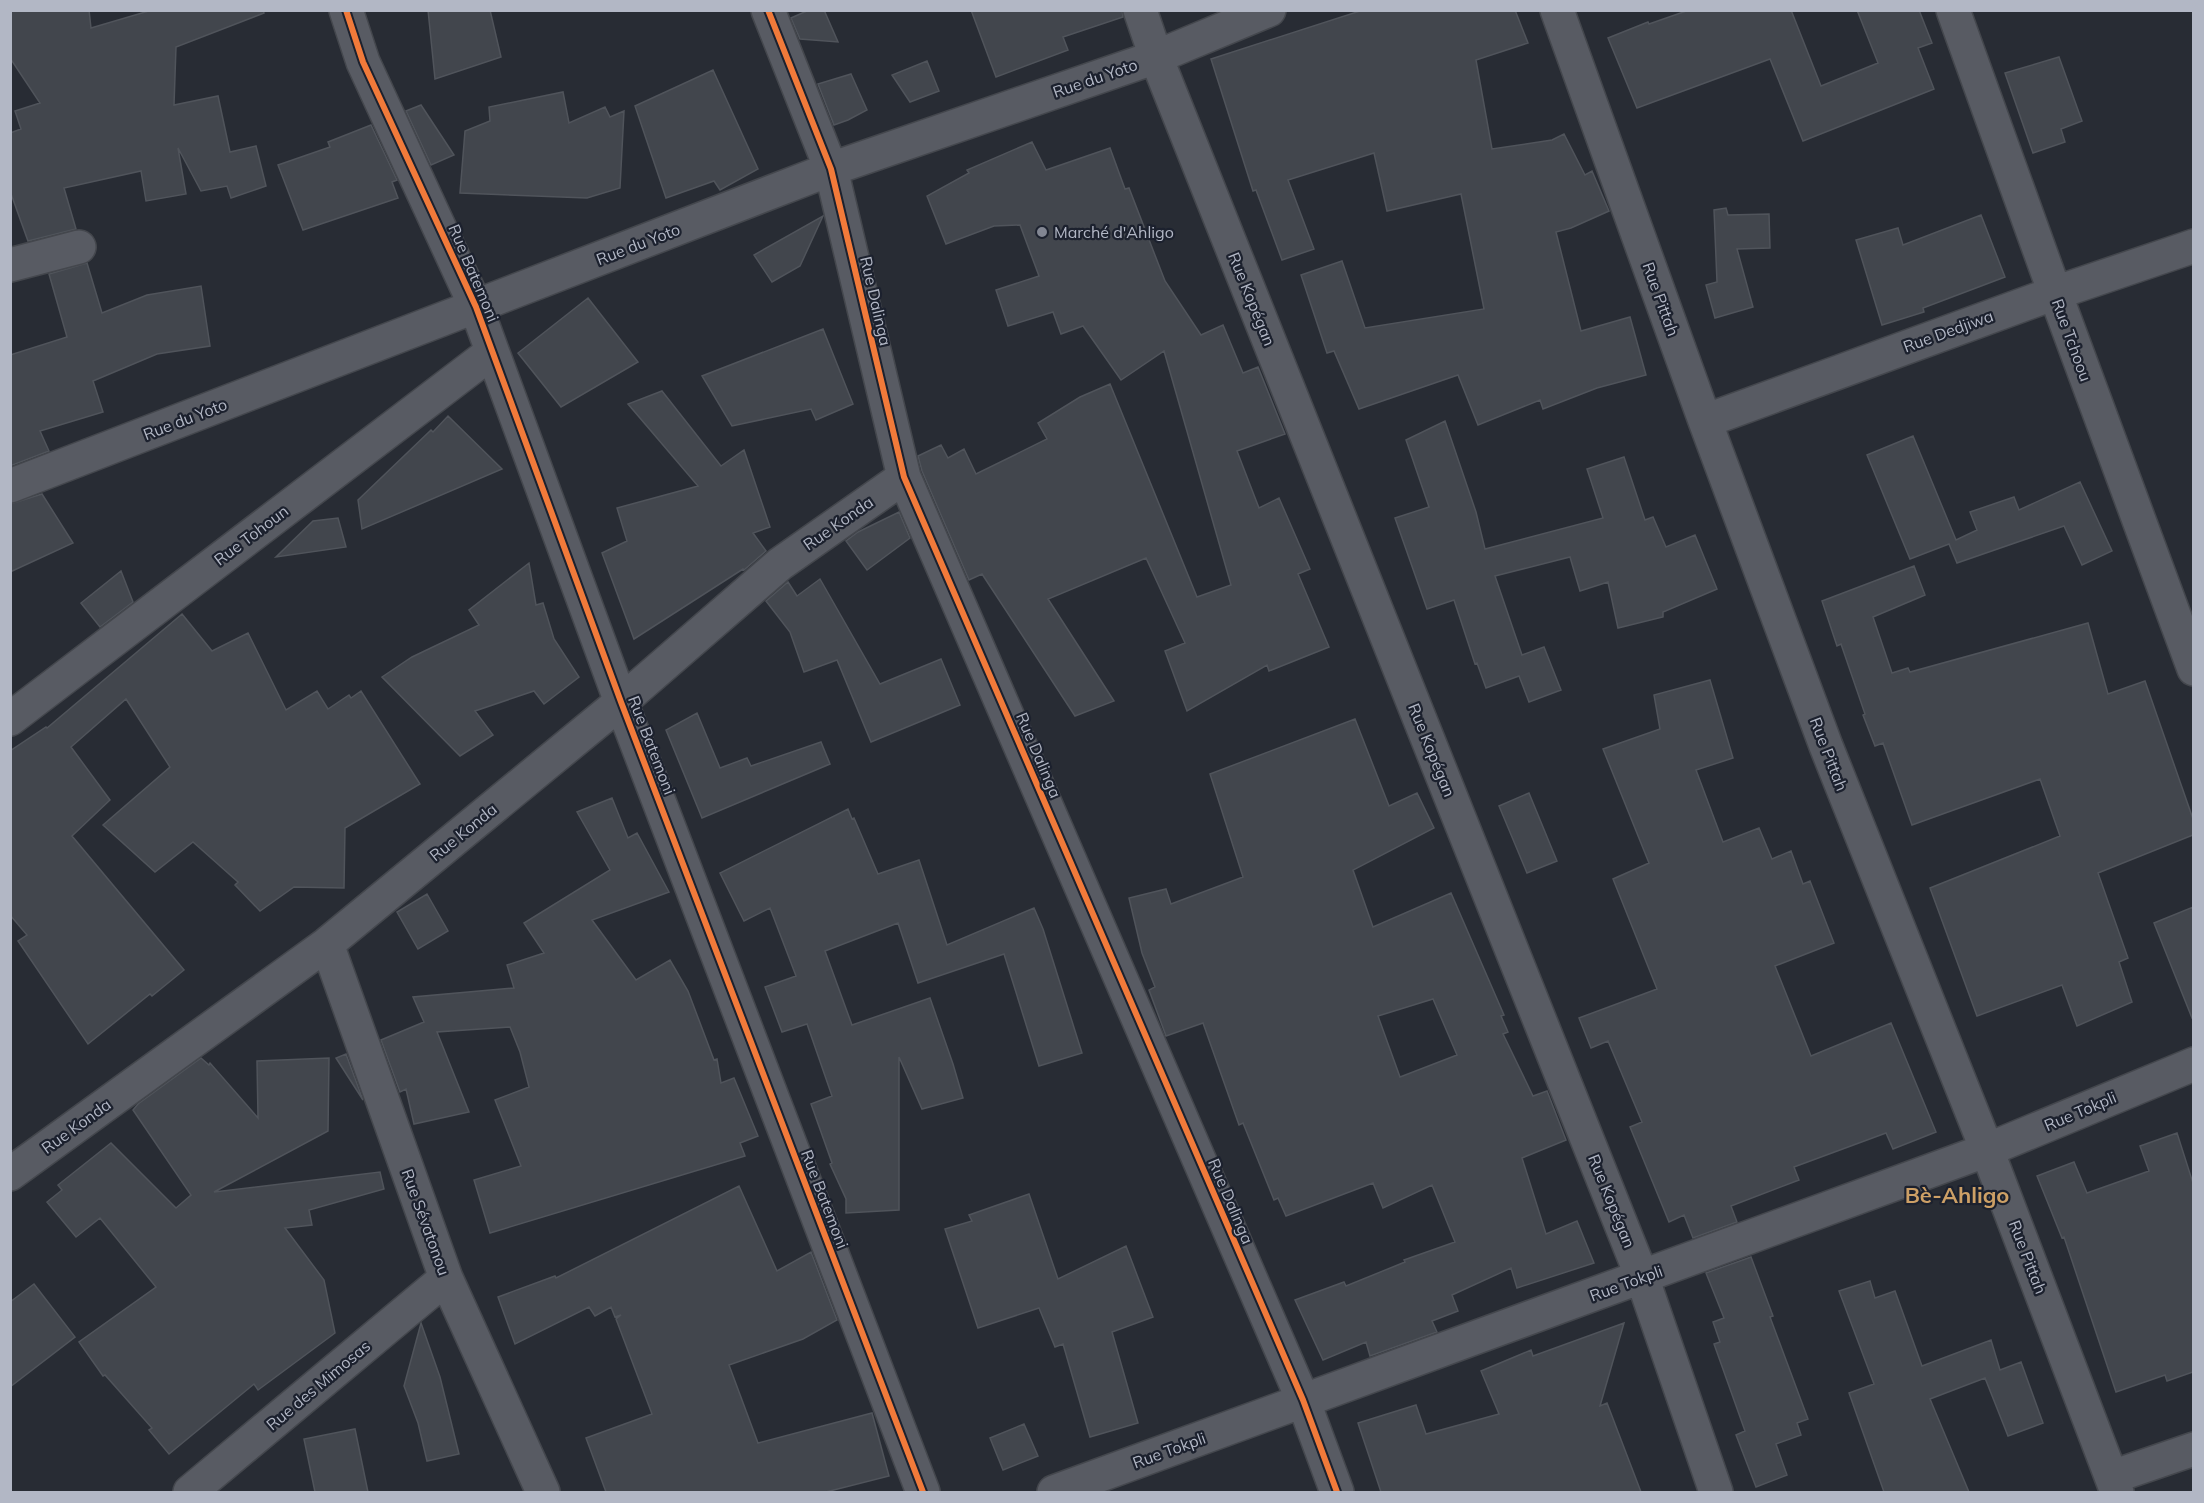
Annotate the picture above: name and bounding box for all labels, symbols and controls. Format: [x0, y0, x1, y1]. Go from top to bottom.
street label: Rue du Yoto [1050, 54, 1140, 102]
street label: Rue du Yoto [593, 219, 683, 269]
street label: Rue Batemoni [444, 221, 504, 325]
place label: Marché d'Ahligo [1054, 222, 1174, 242]
marker: Marché d'Ahligo [1035, 225, 1049, 239]
street label: Rue Kopégan [1224, 249, 1280, 349]
street label: Rue Dalinga [856, 254, 896, 348]
street label: Rue Pittah [1638, 259, 1684, 339]
street label: Rue Tchoou [2048, 296, 2096, 384]
street label: Rue Dedjiwa [1900, 305, 1996, 357]
street label: Rue du Yoto [140, 394, 230, 444]
street label: Rue Konda [799, 492, 877, 554]
street label: Rue Tohoun [210, 501, 292, 569]
street label: Rue Batemoni [624, 693, 680, 797]
street label: Rue Kopégan [1404, 700, 1460, 800]
street label: Rue Dalinga [1012, 709, 1066, 801]
street label: Rue Pittah [1806, 714, 1852, 794]
street label: Rue Konda [425, 799, 501, 865]
street label: Rue Tokpli [2041, 1087, 2119, 1135]
street label: Rue Konda [37, 1094, 115, 1158]
street label: Rue Batemoni [797, 1147, 853, 1251]
street label: Rue Kopégan [1584, 1151, 1640, 1251]
street label: Rue Dalinga [1204, 1155, 1258, 1247]
street label: Rue Sévatonou [397, 1166, 455, 1278]
district label: Bè-Ahligo [1905, 1181, 2009, 1209]
street label: Rue Pittah [2005, 1217, 2051, 1297]
street label: Rue Tokpli [1587, 1261, 1665, 1305]
street label: Rue des Mimosas [262, 1336, 374, 1434]
street label: Rue Tokpli [1130, 1428, 1208, 1472]

